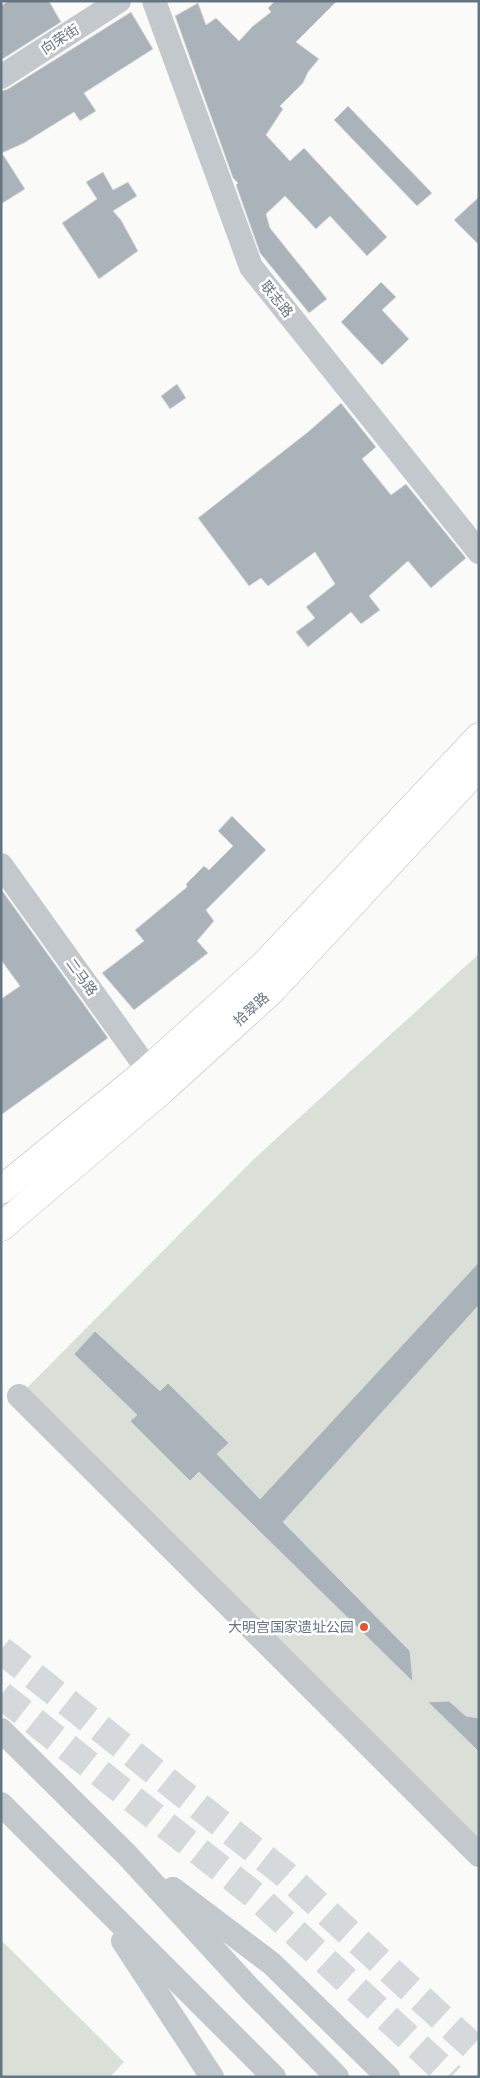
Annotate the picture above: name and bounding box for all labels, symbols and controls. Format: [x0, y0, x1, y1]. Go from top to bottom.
street label: 向荣街 [37, 20, 83, 58]
street label: 联志路 [257, 277, 297, 321]
street label: 二马路 [62, 955, 102, 999]
street label: 拾翠路 [229, 988, 273, 1030]
place label: 大明宫国家遗址公园 [228, 1618, 354, 1636]
marker: 大明宫国家遗址公园 [358, 1621, 370, 1633]

